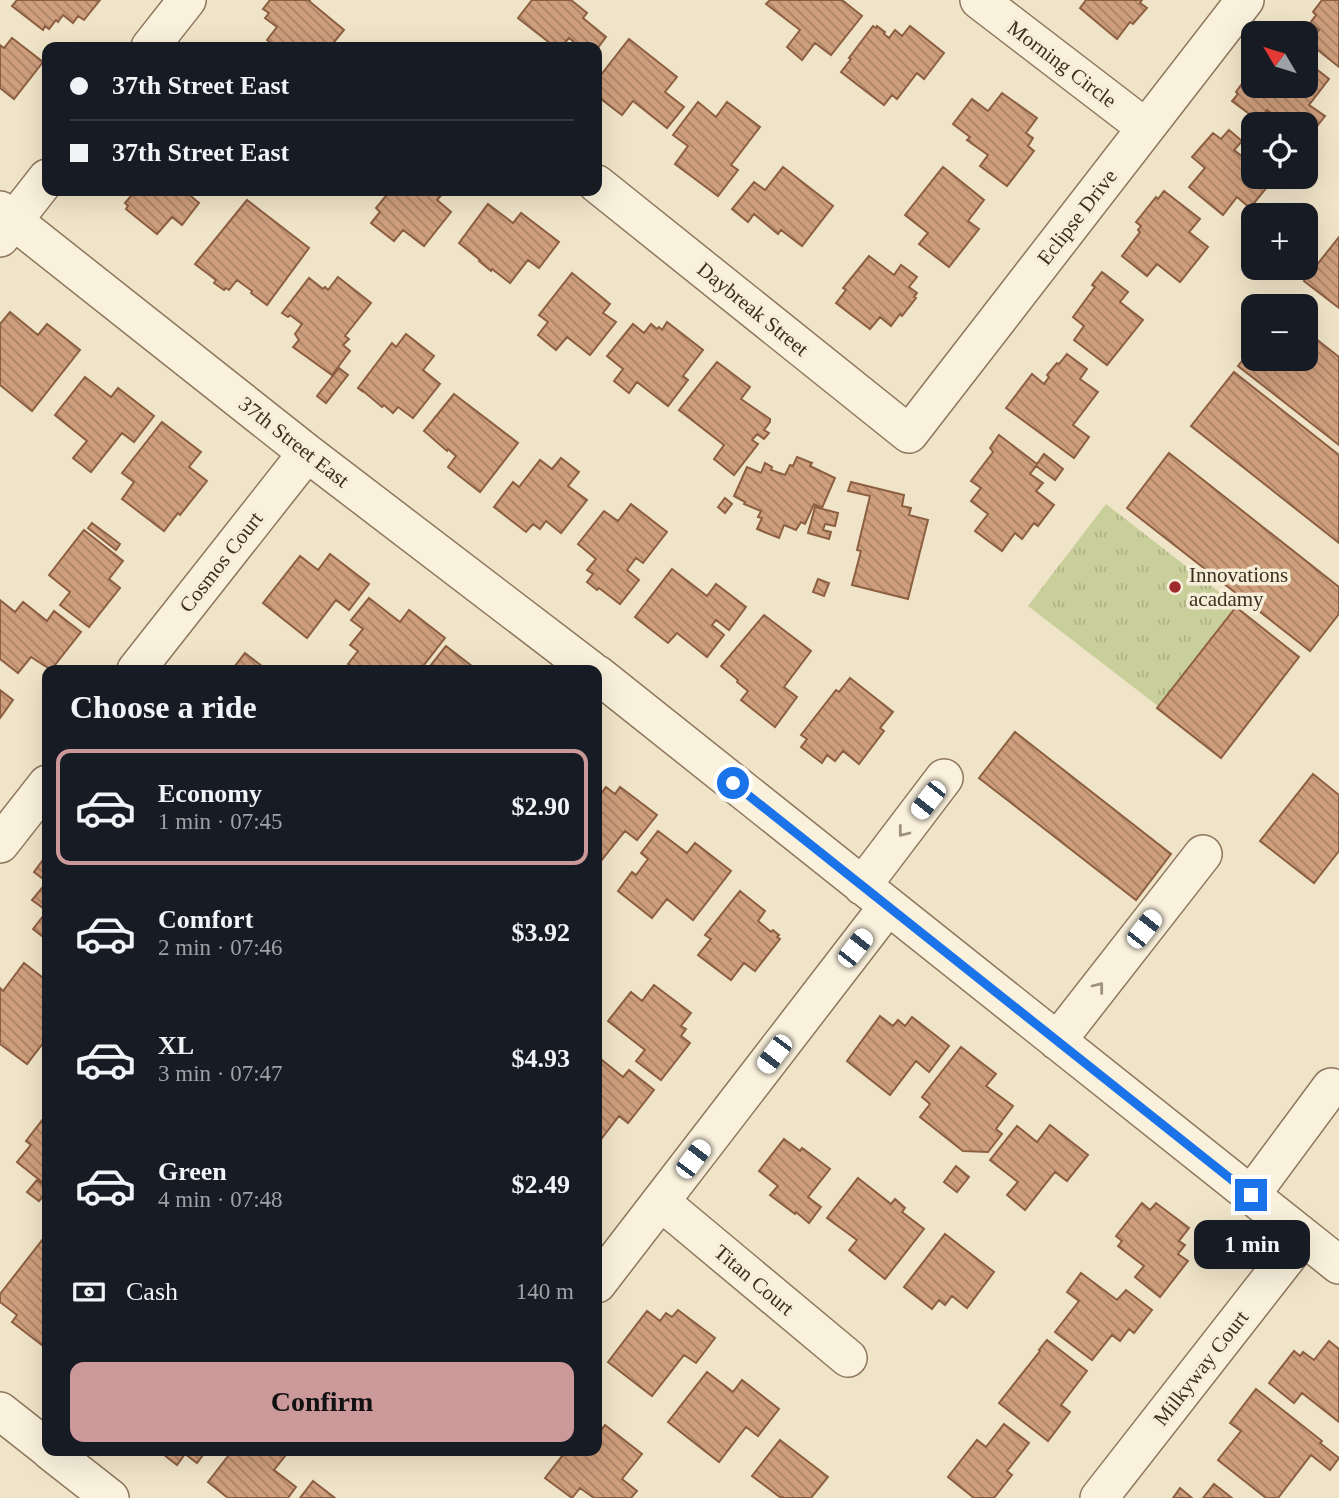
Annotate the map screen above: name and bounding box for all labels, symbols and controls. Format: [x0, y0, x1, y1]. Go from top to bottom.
street label: Morning Circle [1003, 15, 1121, 113]
north arrow [1241, 21, 1318, 98]
map controls [1241, 21, 1318, 371]
text: 37th Street East [112, 71, 289, 100]
button: locate [1241, 112, 1318, 189]
text: 37th Street East [112, 138, 289, 167]
street label: Eclipse Drive [1032, 164, 1122, 270]
button: + [1241, 203, 1318, 280]
street label: Daybreak Street [693, 257, 813, 361]
button: − [1241, 294, 1318, 371]
street label: 37th Street East [234, 392, 354, 492]
street label: Cosmos Court [174, 507, 268, 617]
place label: Innovations acadamy [1189, 563, 1288, 611]
marker: Innovations acadamy [1167, 579, 1183, 595]
text: Choose a ride [70, 689, 257, 725]
route start [717, 767, 749, 799]
icon: car [74, 776, 137, 839]
car [907, 777, 950, 823]
text: Economy [158, 779, 262, 808]
text: $2.90 [512, 792, 570, 821]
text: 1 min · 07:45 [158, 809, 283, 834]
one-way arrow [898, 824, 911, 837]
icon: car [74, 902, 137, 965]
text: Comfort [158, 905, 253, 934]
car [1123, 906, 1166, 952]
text: $3.92 [512, 918, 570, 947]
car [834, 925, 877, 971]
text: 2 min · 07:46 [158, 935, 283, 960]
one-way arrow [1090, 982, 1103, 995]
icon: car [74, 1028, 137, 1091]
text: XL [158, 1031, 194, 1060]
car [753, 1031, 796, 1077]
text: $4.93 [512, 1044, 570, 1073]
text: 3 min · 07:47 [158, 1061, 283, 1086]
car [672, 1136, 715, 1182]
icon: car [74, 1154, 137, 1217]
text: Green [158, 1157, 227, 1186]
text: $2.49 [512, 1170, 570, 1199]
route end [1235, 1179, 1267, 1211]
text: 4 min · 07:48 [158, 1187, 283, 1212]
callout: 1 min [1193, 1220, 1309, 1268]
text: 1 min [1224, 1232, 1280, 1257]
street label: Titan Court [709, 1240, 799, 1320]
icon: cash [70, 1273, 108, 1311]
text: Cash [126, 1277, 178, 1306]
text: 140 m [516, 1279, 574, 1304]
street label: Milkyway Court [1149, 1306, 1253, 1430]
button: Confirm [70, 1362, 574, 1442]

